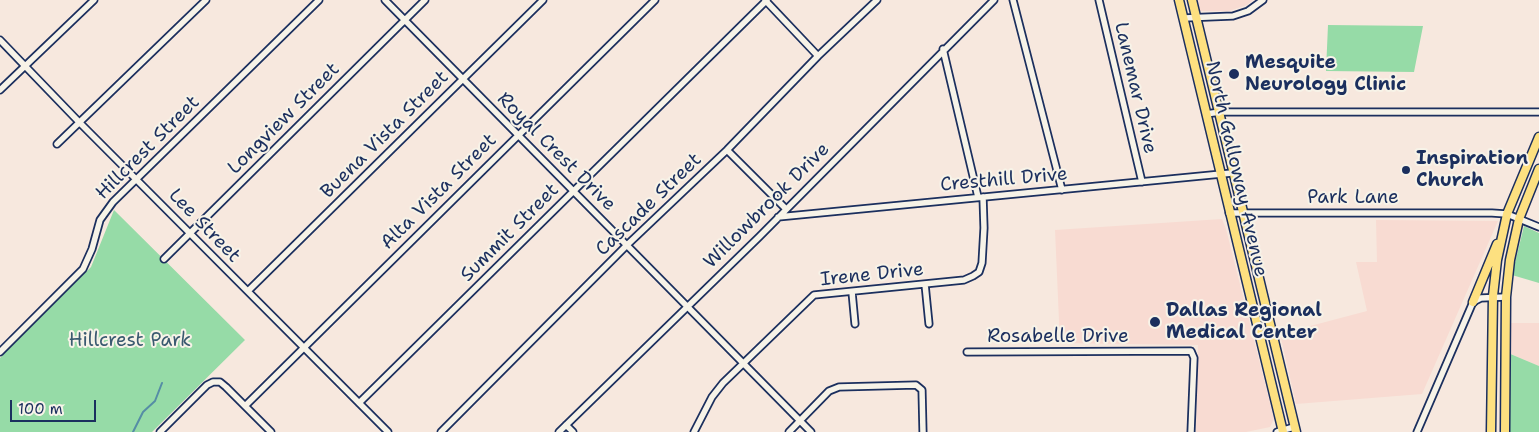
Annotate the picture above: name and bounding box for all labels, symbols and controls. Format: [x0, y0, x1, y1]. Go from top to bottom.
street label: Lanemar Drive [1109, 20, 1161, 156]
place label: Mesquite Neurology Clinic [1245, 52, 1406, 96]
street label: Longview Street [223, 58, 345, 180]
street label: North Galloway Avenue [1200, 59, 1272, 279]
street label: Buena Vista Street [316, 66, 454, 204]
marker: Mesquite Neurology Clinic [1227, 67, 1241, 81]
street label: Royal Crest Drive [492, 88, 620, 216]
street label: Hillcrest Street [91, 91, 205, 205]
street label: Alta Vista Street [376, 129, 502, 255]
street label: Willowbrook Drive [699, 138, 835, 274]
place label: Inspiration Church [1416, 148, 1528, 192]
street label: Cascade Street [591, 149, 707, 261]
street label: Cresthill Drive [939, 163, 1069, 197]
marker: Inspiration Church [1400, 164, 1412, 176]
street label: Summit Street [456, 179, 564, 287]
street label: Lee Street [163, 184, 245, 268]
street label: Park Lane [1307, 187, 1399, 209]
street label: Irene Drive [819, 258, 925, 292]
place label: Dallas Regional Medical Center [1166, 300, 1322, 344]
marker: Dallas Regional Medical Center [1148, 315, 1162, 329]
street label: Rosabelle Drive [987, 326, 1129, 348]
park label: Hillcrest Park [69, 330, 191, 352]
scale bar [12, 390, 99, 422]
text: 100 m [18, 399, 63, 419]

